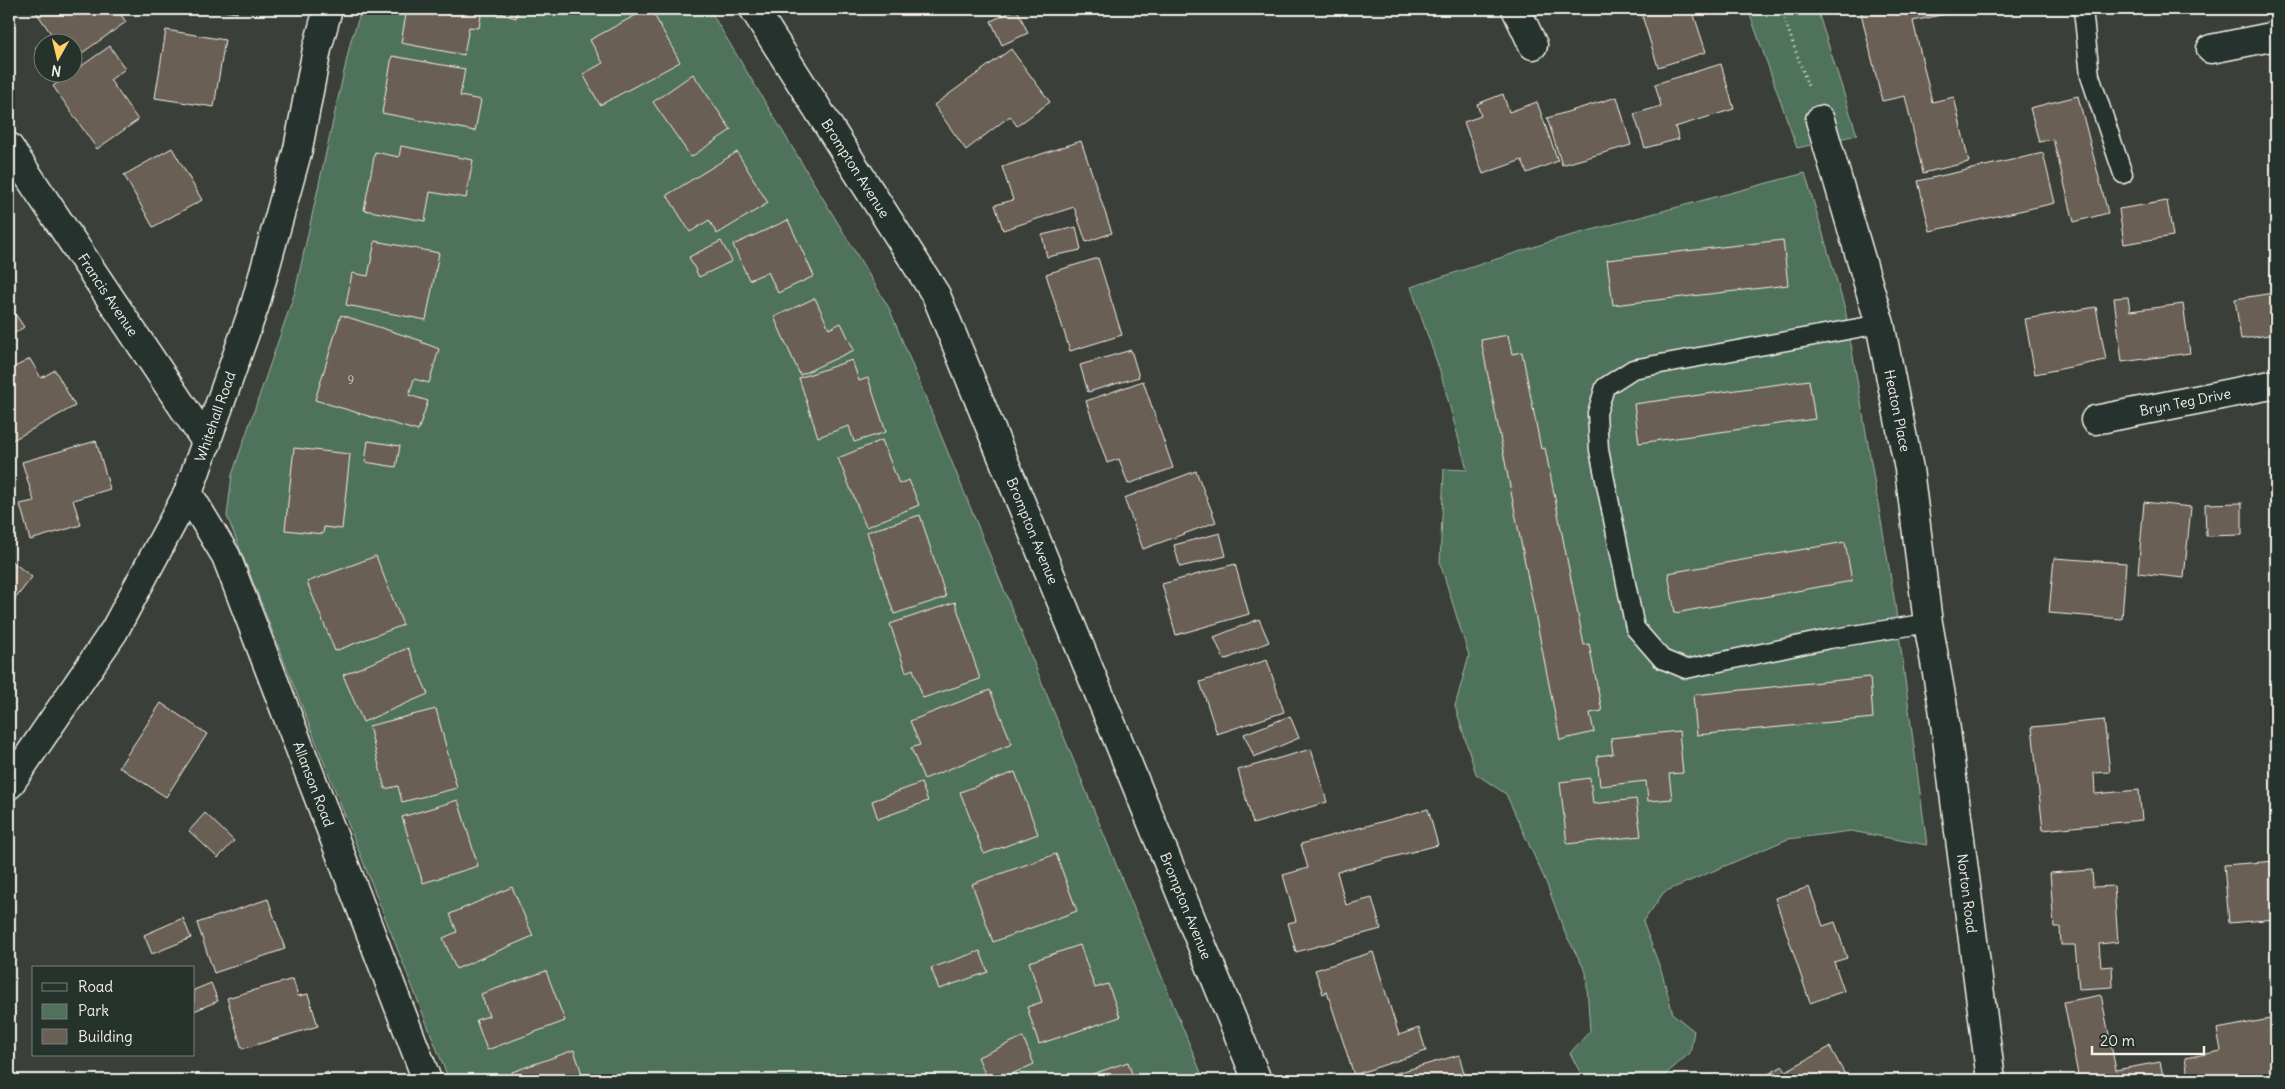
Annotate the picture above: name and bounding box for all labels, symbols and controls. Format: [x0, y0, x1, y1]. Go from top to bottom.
north arrow [32, 32, 82, 82]
text: N [50, 61, 62, 80]
street label: Brompton Avenue [817, 116, 894, 221]
street label: Francis Avenue [74, 250, 142, 340]
street label: Heaton Place [1880, 368, 1914, 453]
street label: Whitehall Road [191, 369, 240, 464]
house number: 9 [348, 373, 354, 387]
street label: Bryn Teg Drive [2138, 384, 2232, 420]
street label: Brompton Avenue [1003, 475, 1062, 587]
street label: Allanson Road [289, 739, 338, 829]
street label: Brompton Avenue [1156, 850, 1216, 962]
street label: Norton Road [1953, 853, 1981, 934]
legend [32, 966, 195, 1056]
text: Road [78, 977, 113, 996]
text: Park [78, 1001, 109, 1020]
scale bar [2092, 1024, 2205, 1056]
text: Building [78, 1027, 133, 1046]
text: 20 m [2100, 1031, 2135, 1050]

